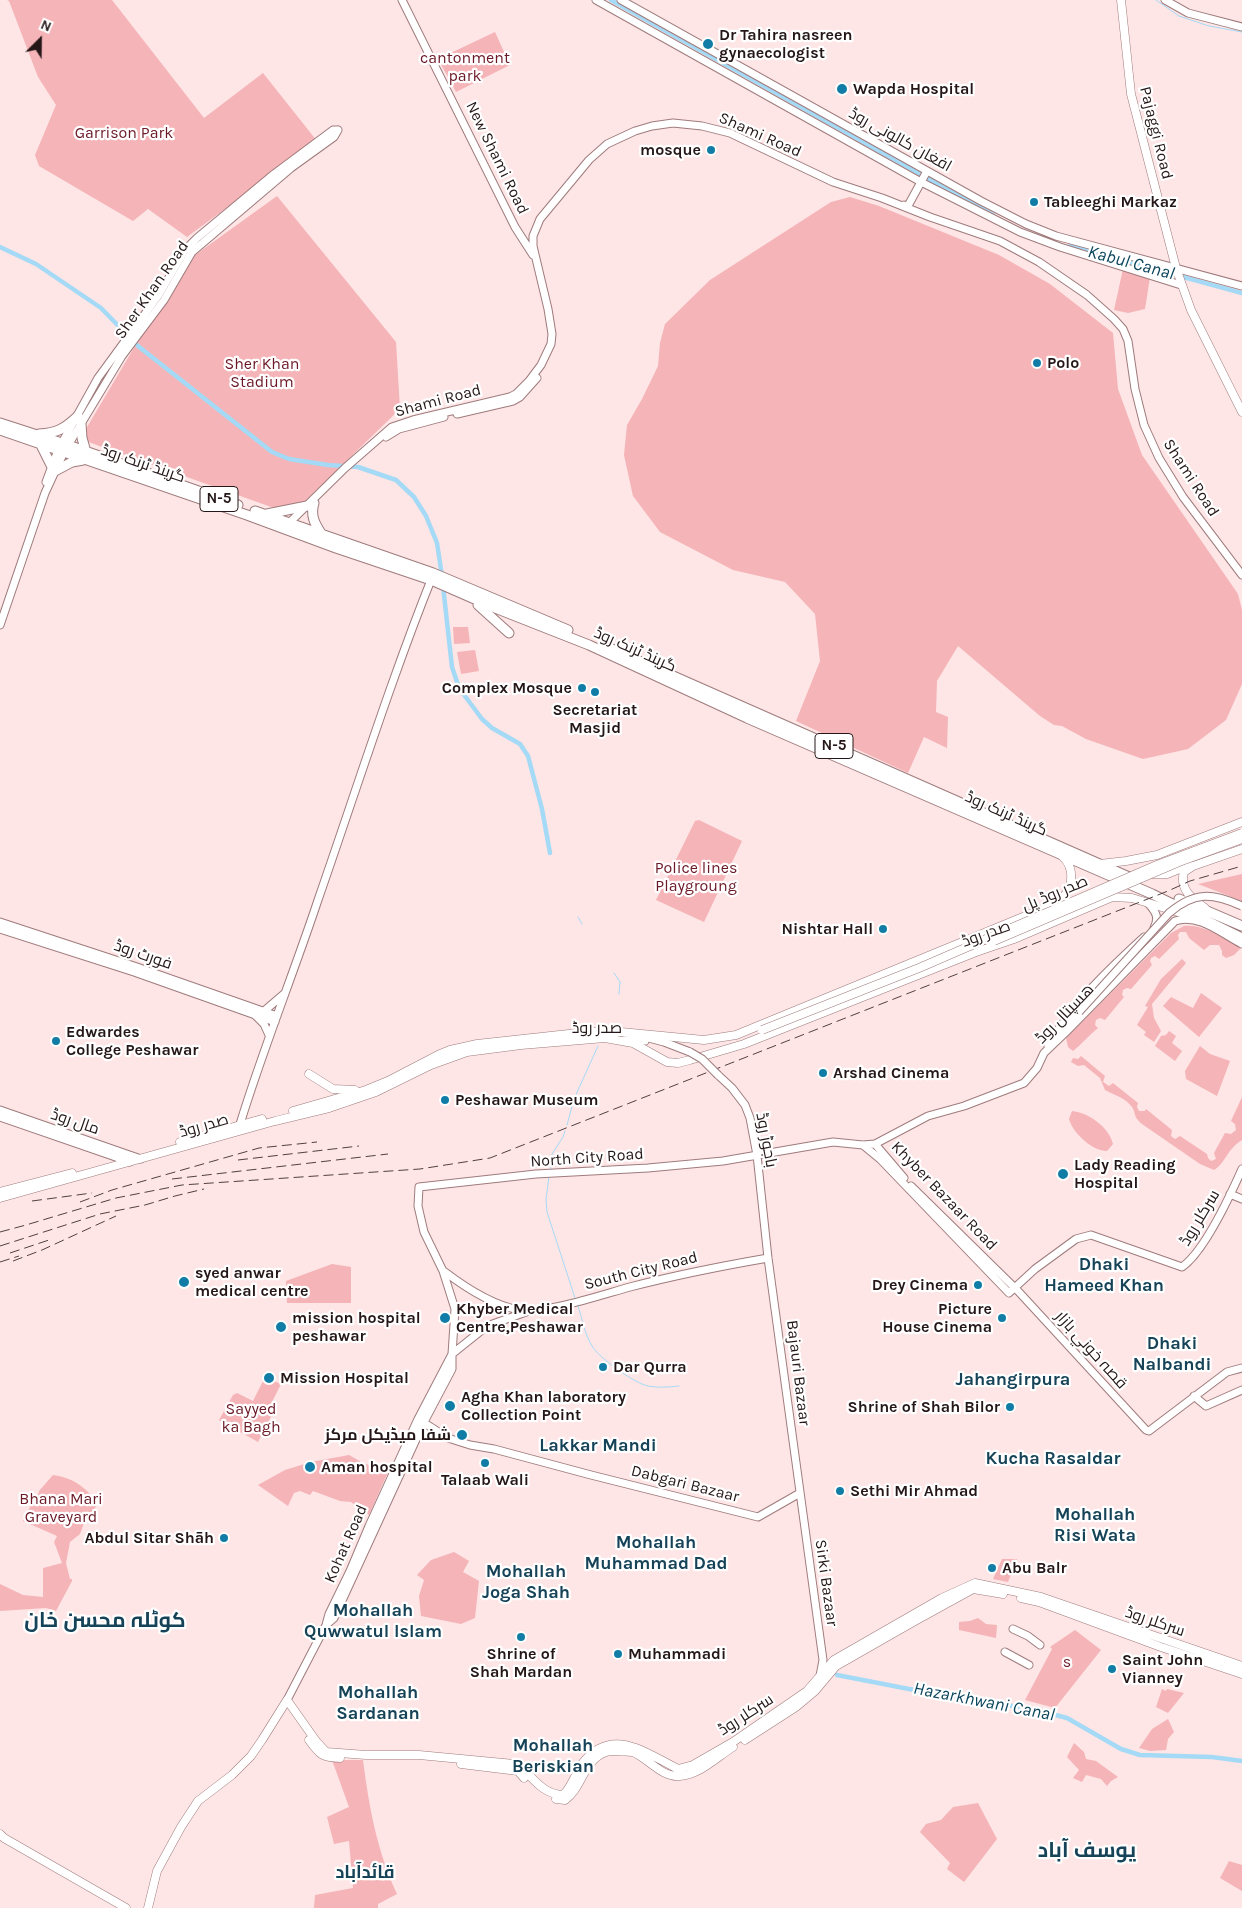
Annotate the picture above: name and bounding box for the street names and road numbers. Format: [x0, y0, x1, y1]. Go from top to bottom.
street label: Pajaggi Road [1135, 85, 1177, 181]
street label: New Shami Road [461, 98, 533, 218]
street label: افغان کالونی روڈ [845, 104, 955, 176]
street label: Shami Road [716, 108, 804, 162]
street label: Sher Khan Road [111, 237, 193, 343]
street label: Shami Road [393, 380, 483, 422]
street label: Shami Road [1159, 436, 1223, 520]
street label: گرینڈ ٹرنک روڈ [98, 441, 188, 487]
road number: N-5 [200, 486, 238, 512]
street label: گرینڈ ٹرنک روڈ [591, 623, 679, 677]
road number: N-5 [815, 734, 853, 758]
street label: گرینڈ ٹرنک روڈ [962, 787, 1050, 841]
street label: صدر روڈ پل [1019, 872, 1091, 916]
street label: صدر روڈ [959, 916, 1013, 952]
street label: فورٹ روڈ [111, 936, 175, 974]
street label: ھسپتال روڈ [1032, 980, 1098, 1048]
street label: صدر روڈ [572, 1018, 622, 1038]
street label: مال روڈ [48, 1105, 102, 1139]
street label: صدر روڈ [177, 1110, 231, 1142]
street label: باجوڑ روڈ [751, 1111, 781, 1169]
street label: Khyber Bazaar Road [887, 1137, 1001, 1255]
street label: North City Road [530, 1144, 644, 1172]
street label: سرکلر روڈ [1176, 1187, 1224, 1249]
street label: South City Road [582, 1248, 700, 1294]
street label: قصہ خوني بازار [1051, 1307, 1131, 1393]
street label: Bajauri Bazaar [782, 1319, 814, 1427]
street label: Dabgari Bazaar [629, 1461, 741, 1507]
street label: Kohat Road [320, 1502, 372, 1586]
street label: Sirki Bazaar [810, 1538, 842, 1628]
street label: سرکلر روڈ [1123, 1603, 1187, 1641]
street label: سرکلر روڈ [715, 1690, 777, 1740]

